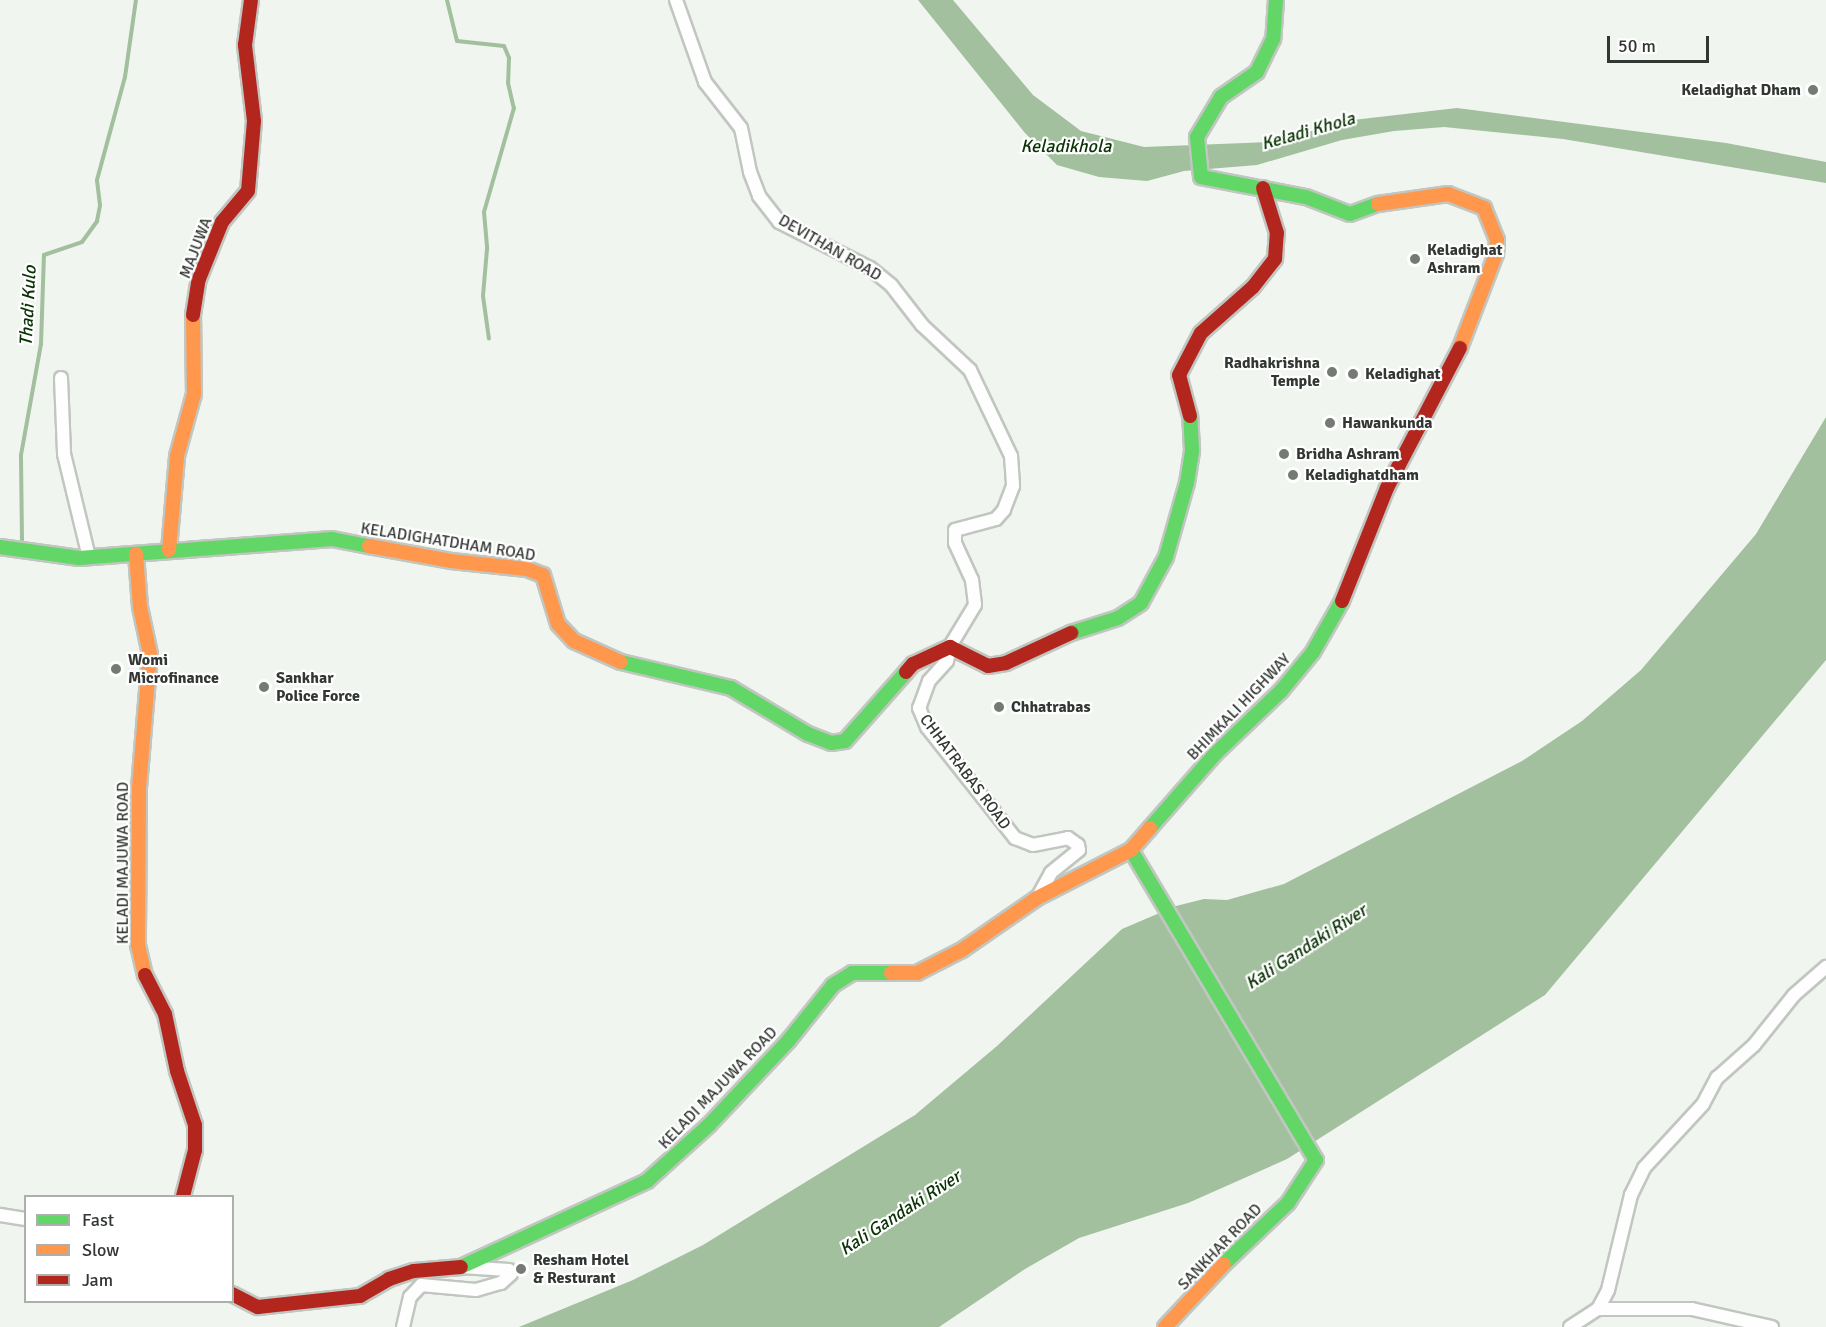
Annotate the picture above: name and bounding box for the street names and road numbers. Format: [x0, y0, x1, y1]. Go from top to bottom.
street label: DEVITHAN ROAD [775, 211, 885, 285]
street label: MAJUWA [176, 215, 216, 281]
street label: KELADIGHATDHAM ROAD [359, 519, 537, 565]
street label: BHIMKALI HIGHWAY [1183, 650, 1295, 764]
street label: CHHATRABAS ROAD [915, 711, 1015, 833]
street label: KELADI MAJUWA ROAD [113, 782, 133, 944]
street label: KELADI MAJUWA ROAD [655, 1023, 781, 1153]
street label: SANKHAR ROAD [1174, 1200, 1266, 1294]

